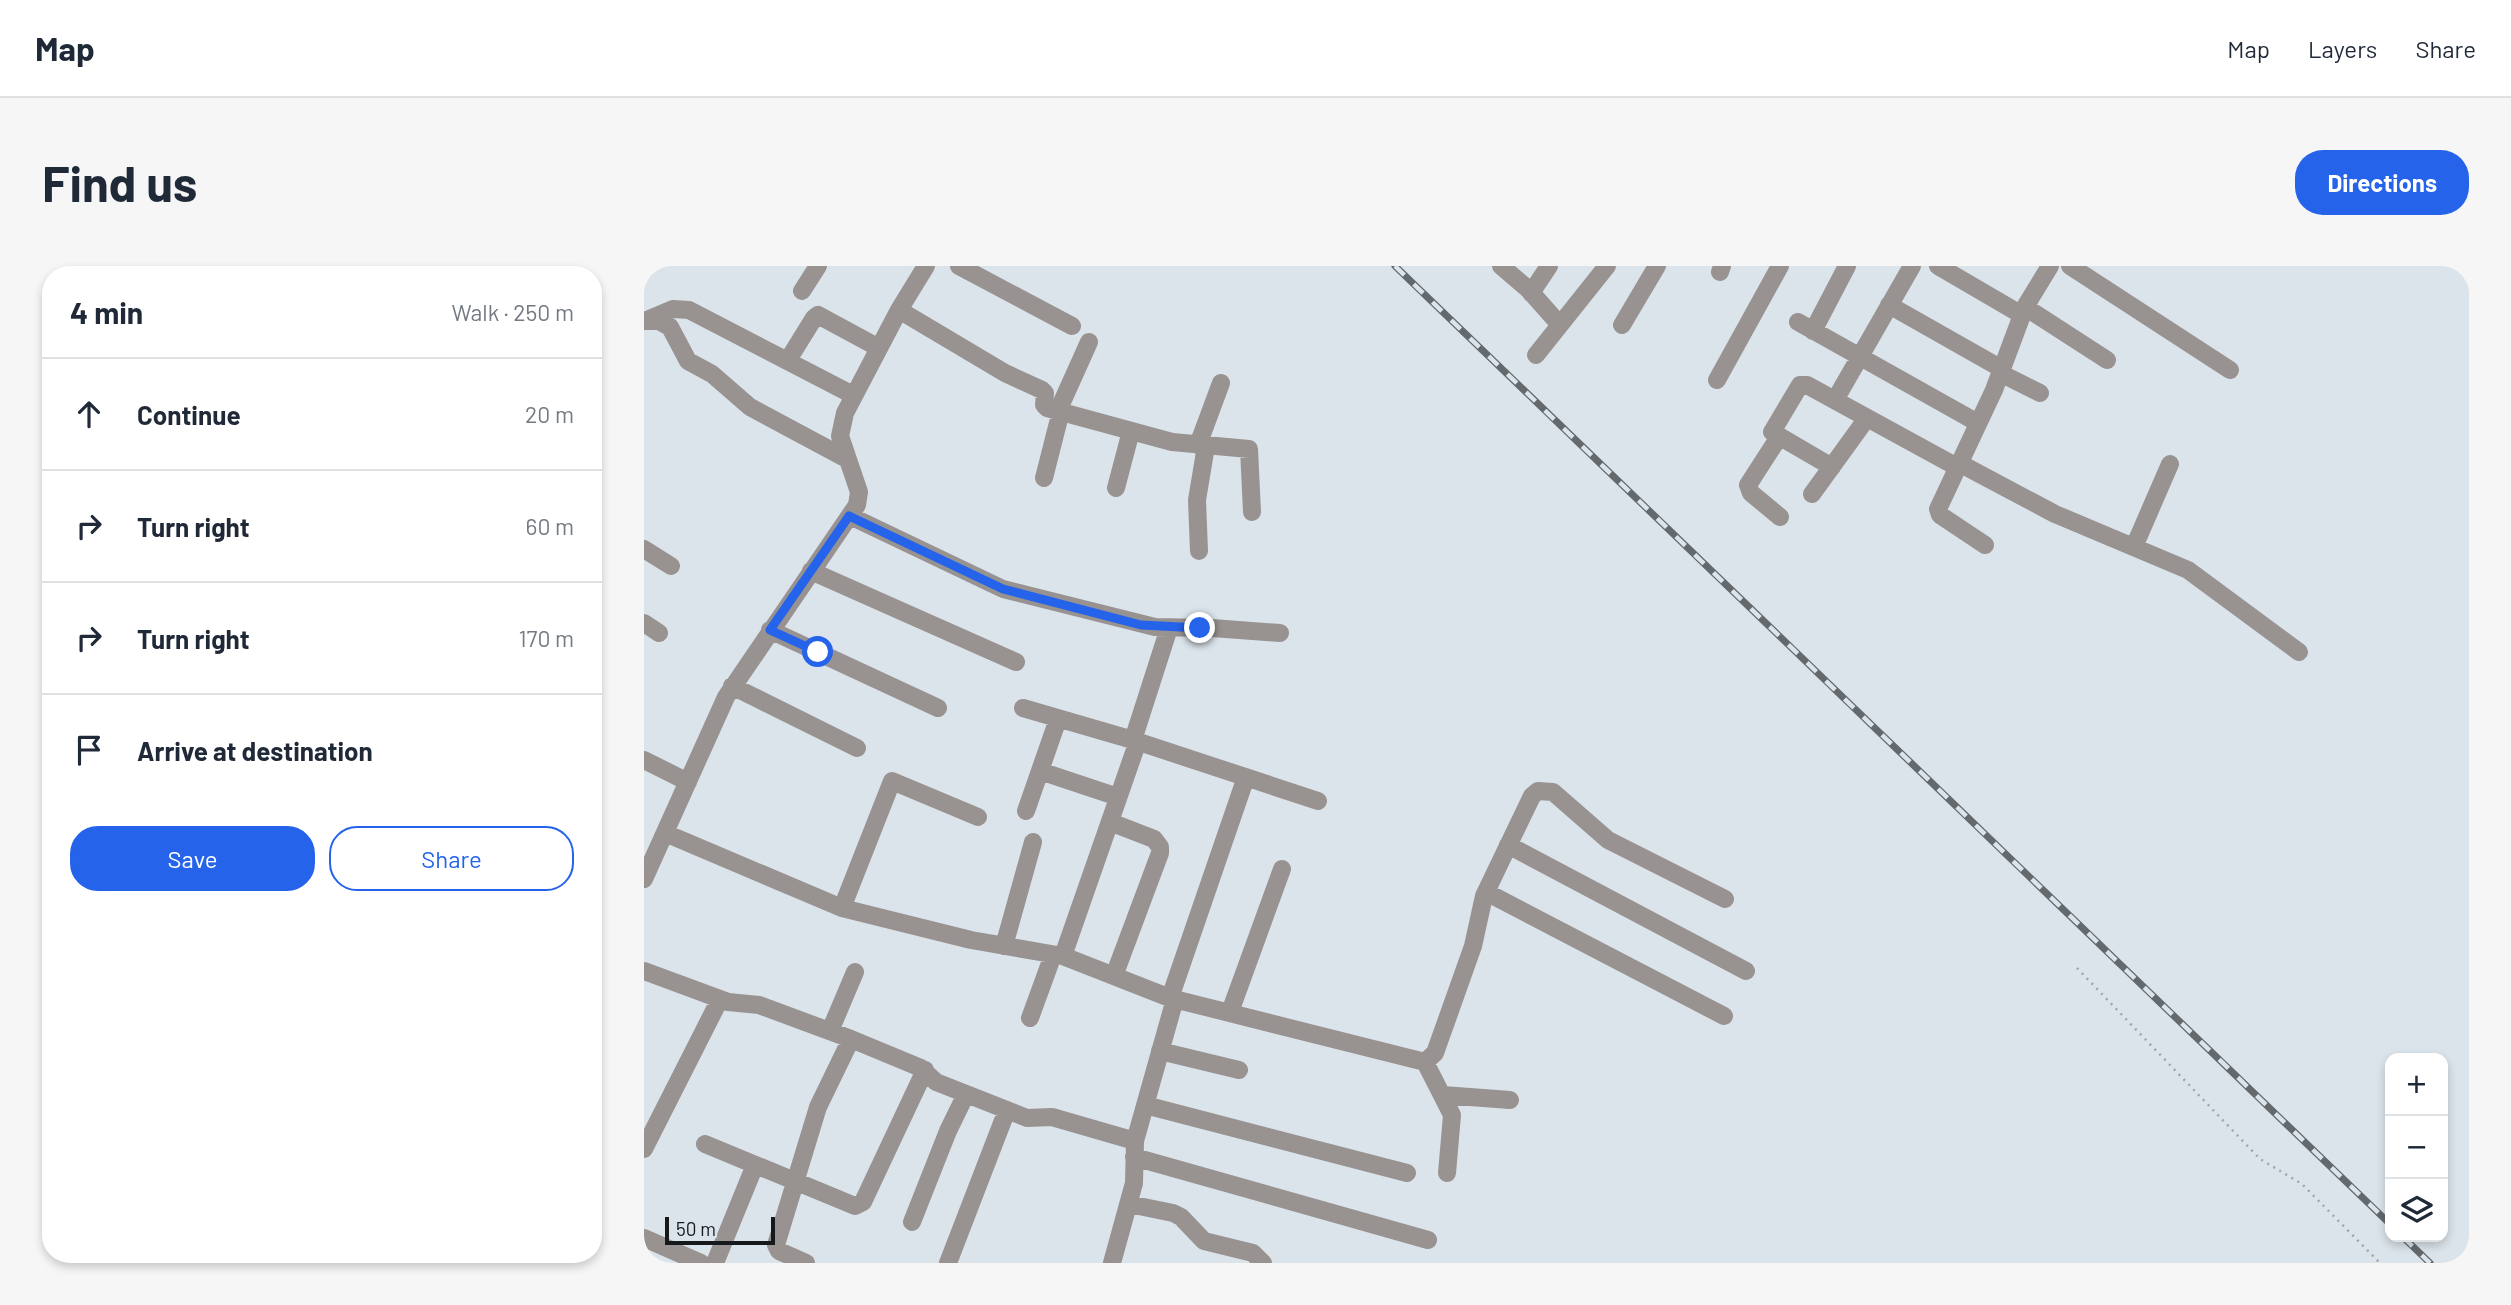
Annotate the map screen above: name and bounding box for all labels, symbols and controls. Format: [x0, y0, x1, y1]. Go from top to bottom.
text: Map [35, 28, 95, 68]
text: Map [2227, 34, 2270, 63]
text: Layers [2308, 34, 2377, 63]
text: Share [2415, 34, 2476, 63]
button: Directions [2295, 150, 2469, 215]
text: Find us [42, 153, 197, 212]
text: 4 min [70, 294, 143, 330]
text: Walk · 250 m [452, 298, 574, 326]
icon: ahead [70, 395, 108, 433]
text: Continue [137, 399, 241, 430]
text: 20 m [525, 400, 574, 428]
icon: right [70, 507, 108, 545]
text: Turn right [137, 511, 250, 542]
text: 60 m [526, 512, 574, 540]
route end [1184, 612, 1215, 643]
icon: right [70, 619, 108, 657]
text: Turn right [137, 623, 250, 654]
text: 170 m [518, 624, 574, 652]
route start [802, 636, 833, 667]
icon: arrive [70, 731, 108, 769]
text: Arrive at destination [137, 735, 373, 766]
button: Save [70, 826, 315, 891]
button: Share [329, 826, 574, 891]
map controls [2385, 1053, 2448, 1242]
button: + [2385, 1053, 2448, 1116]
button: − [2385, 1116, 2448, 1179]
button: layers [2385, 1179, 2448, 1242]
scale bar [665, 1214, 775, 1246]
text: 50 m [676, 1217, 716, 1240]

